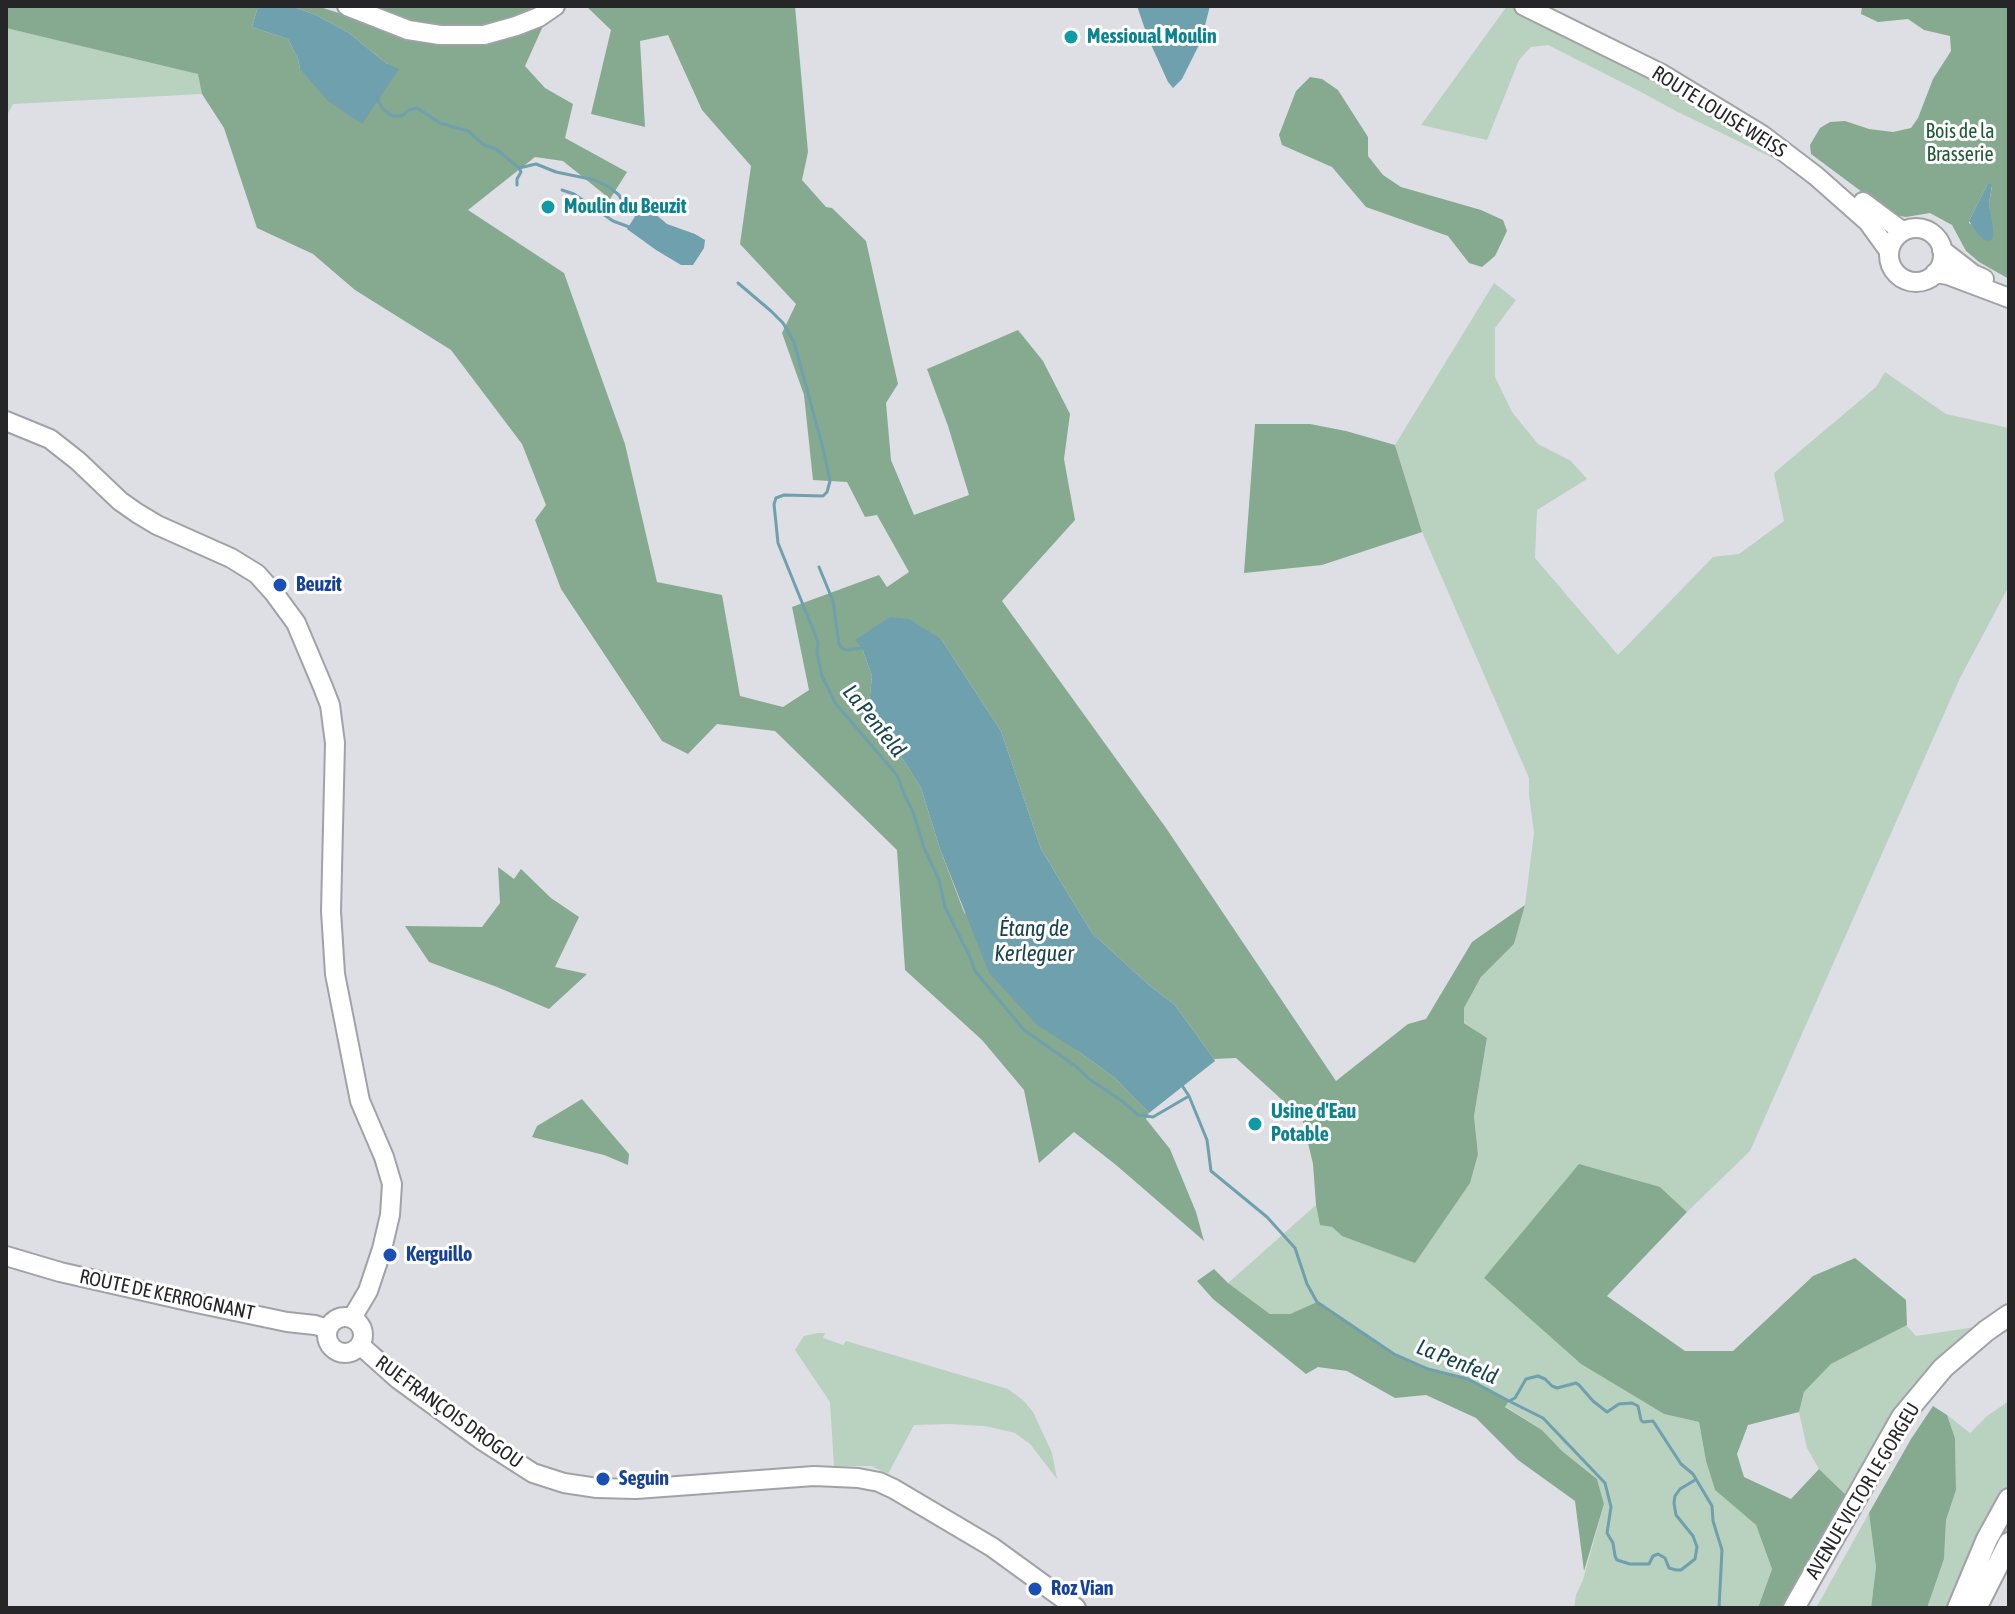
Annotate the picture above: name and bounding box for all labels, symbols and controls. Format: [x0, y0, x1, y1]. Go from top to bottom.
place label: Messioual Moulin [1087, 25, 1217, 49]
marker: Messioual Moulin [1062, 28, 1080, 46]
street label: ROUTE LOUISE WEISS [1647, 61, 1791, 163]
park label: Bois de la Brasserie [1925, 120, 1995, 167]
place label: Moulin du Beuzit [564, 195, 686, 219]
marker: Moulin du Beuzit [539, 198, 557, 216]
place label: Beuzit [296, 573, 342, 597]
marker: Beuzit [271, 576, 289, 594]
water label: La Penfeld [837, 680, 911, 762]
water label: Étang de Kerleguer [994, 916, 1074, 968]
place label: Usine d'Eau Potable [1271, 1100, 1356, 1147]
marker: Usine d'Eau Potable [1246, 1115, 1264, 1133]
place label: Kerguillo [406, 1243, 472, 1267]
marker: Kerguillo [381, 1246, 399, 1264]
street label: ROUTE DE KERROGNANT [77, 1265, 257, 1325]
water label: La Penfeld [1413, 1334, 1501, 1390]
street label: RUE FRANÇOIS DROGOU [371, 1351, 527, 1473]
street label: AVENUE VICTOR LE GORGEU [1801, 1399, 1925, 1583]
place label: Seguin [619, 1467, 669, 1491]
marker: Seguin [594, 1470, 612, 1488]
place label: Roz Vian [1051, 1577, 1114, 1601]
marker: Roz Vian [1026, 1580, 1044, 1598]

